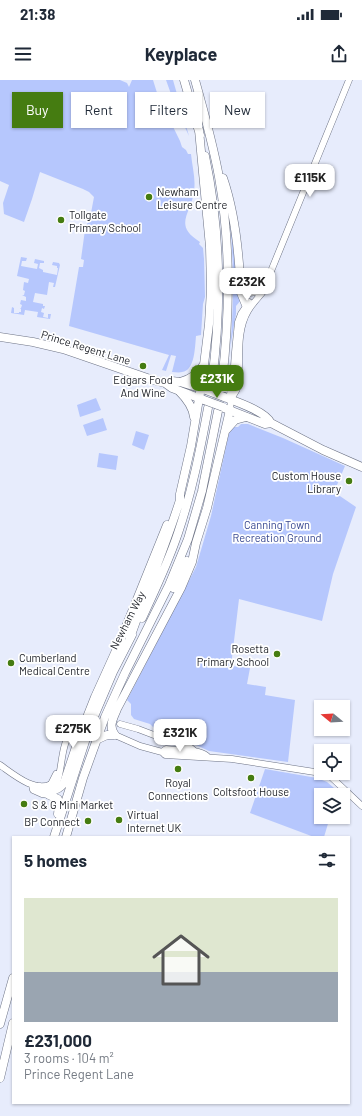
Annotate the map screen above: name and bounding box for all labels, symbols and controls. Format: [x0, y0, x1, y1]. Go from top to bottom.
text: 21:38 [20, 5, 55, 23]
icon: menu [12, 43, 34, 65]
text: Keyplace [145, 43, 217, 65]
icon: share [328, 43, 350, 65]
chip: Buy [12, 92, 63, 128]
chip: Rent [71, 92, 127, 128]
chip: Filters [135, 92, 202, 128]
chip: New [210, 92, 265, 128]
pin: £115K [282, 164, 338, 198]
text: £115K [294, 169, 326, 185]
place label: Newham Leisure Centre [157, 185, 228, 211]
marker: Newham Leisure Centre [144, 192, 154, 202]
place label: Tollgate Primary School [69, 208, 141, 234]
marker: Tollgate Primary School [56, 215, 66, 225]
pin: £232K [219, 268, 275, 302]
text: £232K [228, 273, 266, 289]
street label: Prince Regent Lane [40, 327, 132, 367]
marker: Edgars Food And Wine [138, 361, 148, 371]
pin: £231K [189, 365, 245, 399]
text: £231K [200, 370, 234, 386]
place label: Edgars Food And Wine [113, 373, 173, 399]
place label: Custom House Library [272, 469, 341, 495]
marker: Custom House Library [344, 476, 354, 486]
park label: Canning Town Recreation Ground [233, 518, 322, 544]
street label: Newham Way [107, 589, 147, 651]
place label: Rosetta Primary School [197, 642, 269, 668]
marker: Rosetta Primary School [272, 649, 282, 659]
place label: Cumberland Medical Centre [19, 651, 90, 677]
marker: Cumberland Medical Centre [6, 658, 16, 668]
north arrow [314, 700, 350, 736]
map controls [314, 700, 350, 824]
pin: £275K [45, 715, 101, 749]
pin: £321K [152, 719, 208, 753]
text: £275K [55, 720, 91, 736]
text: £321K [163, 724, 197, 740]
button: locate [314, 744, 350, 780]
marker: Royal Connections [173, 764, 183, 774]
marker: Coltsfoot House [246, 773, 256, 783]
place label: Royal Connections [148, 776, 208, 802]
place label: Coltsfoot House [213, 785, 289, 798]
button: layers [314, 788, 350, 824]
place label: S & G Mini Market [32, 798, 113, 811]
marker: S & G Mini Market [19, 799, 29, 809]
place label: Virtual Internet UK [127, 808, 181, 834]
place label: BP Connect [24, 815, 80, 828]
marker: Virtual Internet UK [114, 815, 124, 825]
marker: BP Connect [83, 816, 93, 826]
icon: filters [316, 849, 338, 871]
text: 5 homes [24, 850, 87, 870]
icon: home [145, 924, 217, 996]
text: £231,000 [24, 1030, 92, 1050]
text: 3 rooms · 104 m² [24, 1050, 114, 1066]
text: Prince Regent Lane [24, 1066, 134, 1082]

